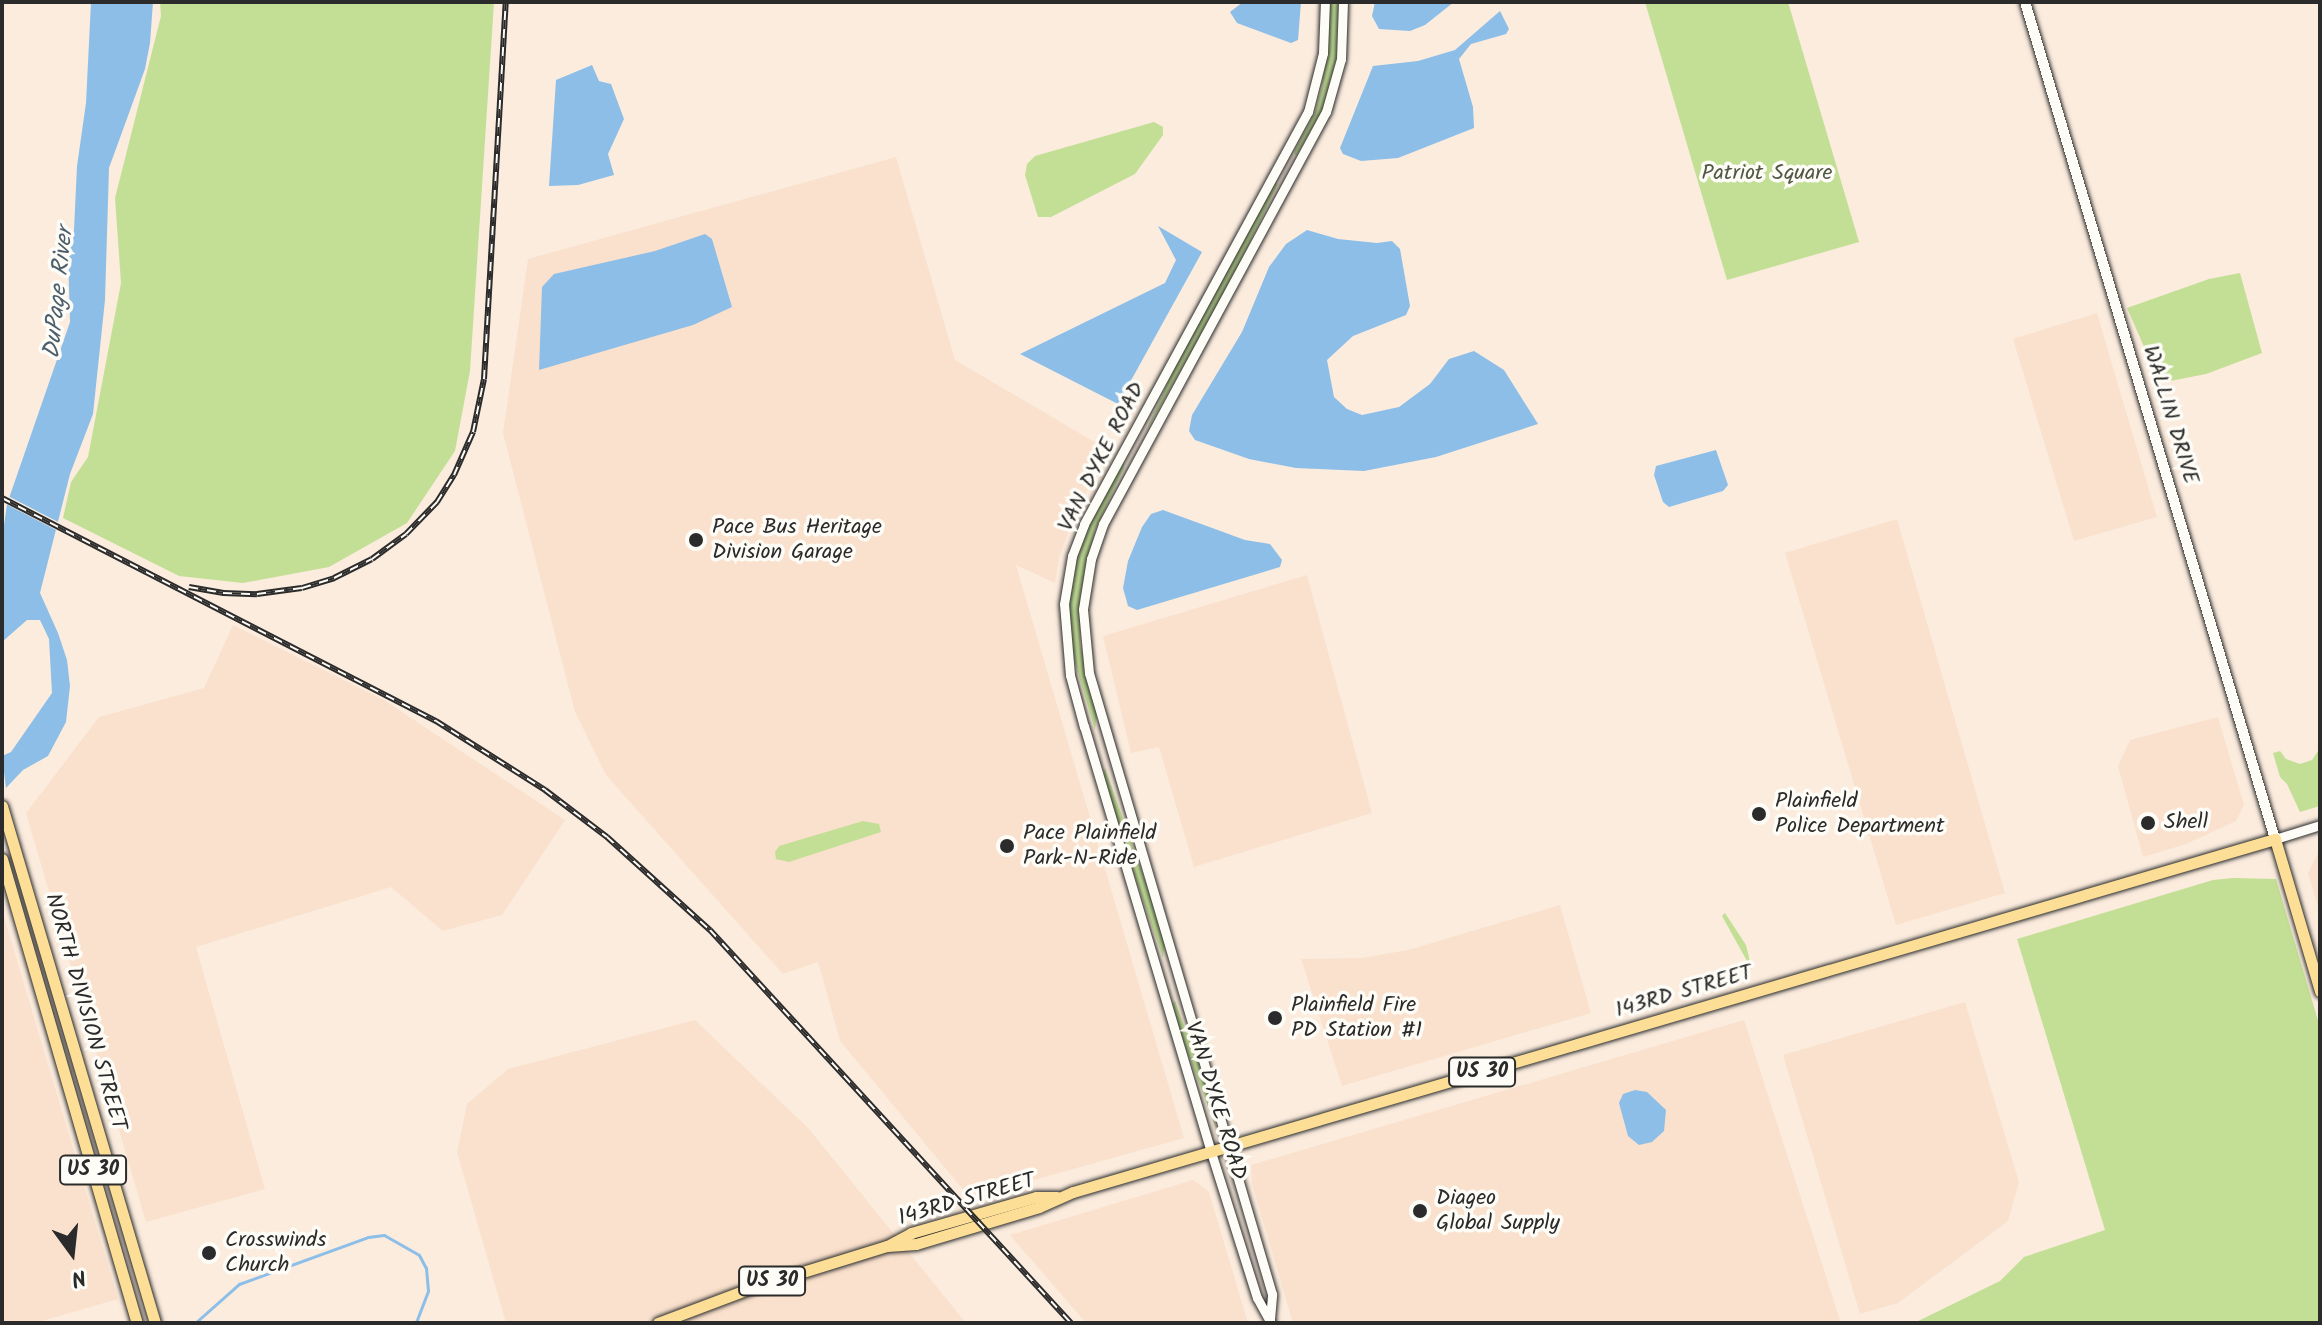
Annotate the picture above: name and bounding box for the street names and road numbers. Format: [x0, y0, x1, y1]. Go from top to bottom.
street label: WALLIN DRIVE [2136, 342, 2204, 488]
street label: VAN DYKE ROAD [1053, 378, 1151, 536]
street label: NORTH DIVISION STREET [38, 890, 132, 1134]
street label: 143RD STREET [1612, 960, 1756, 1024]
street label: VAN DYKE ROAD [1178, 1019, 1252, 1183]
road number: US 30 [1448, 1056, 1516, 1088]
road number: US 30 [59, 1154, 127, 1186]
street label: 143RD STREET [895, 1168, 1039, 1232]
road number: US 30 [738, 1265, 806, 1297]

